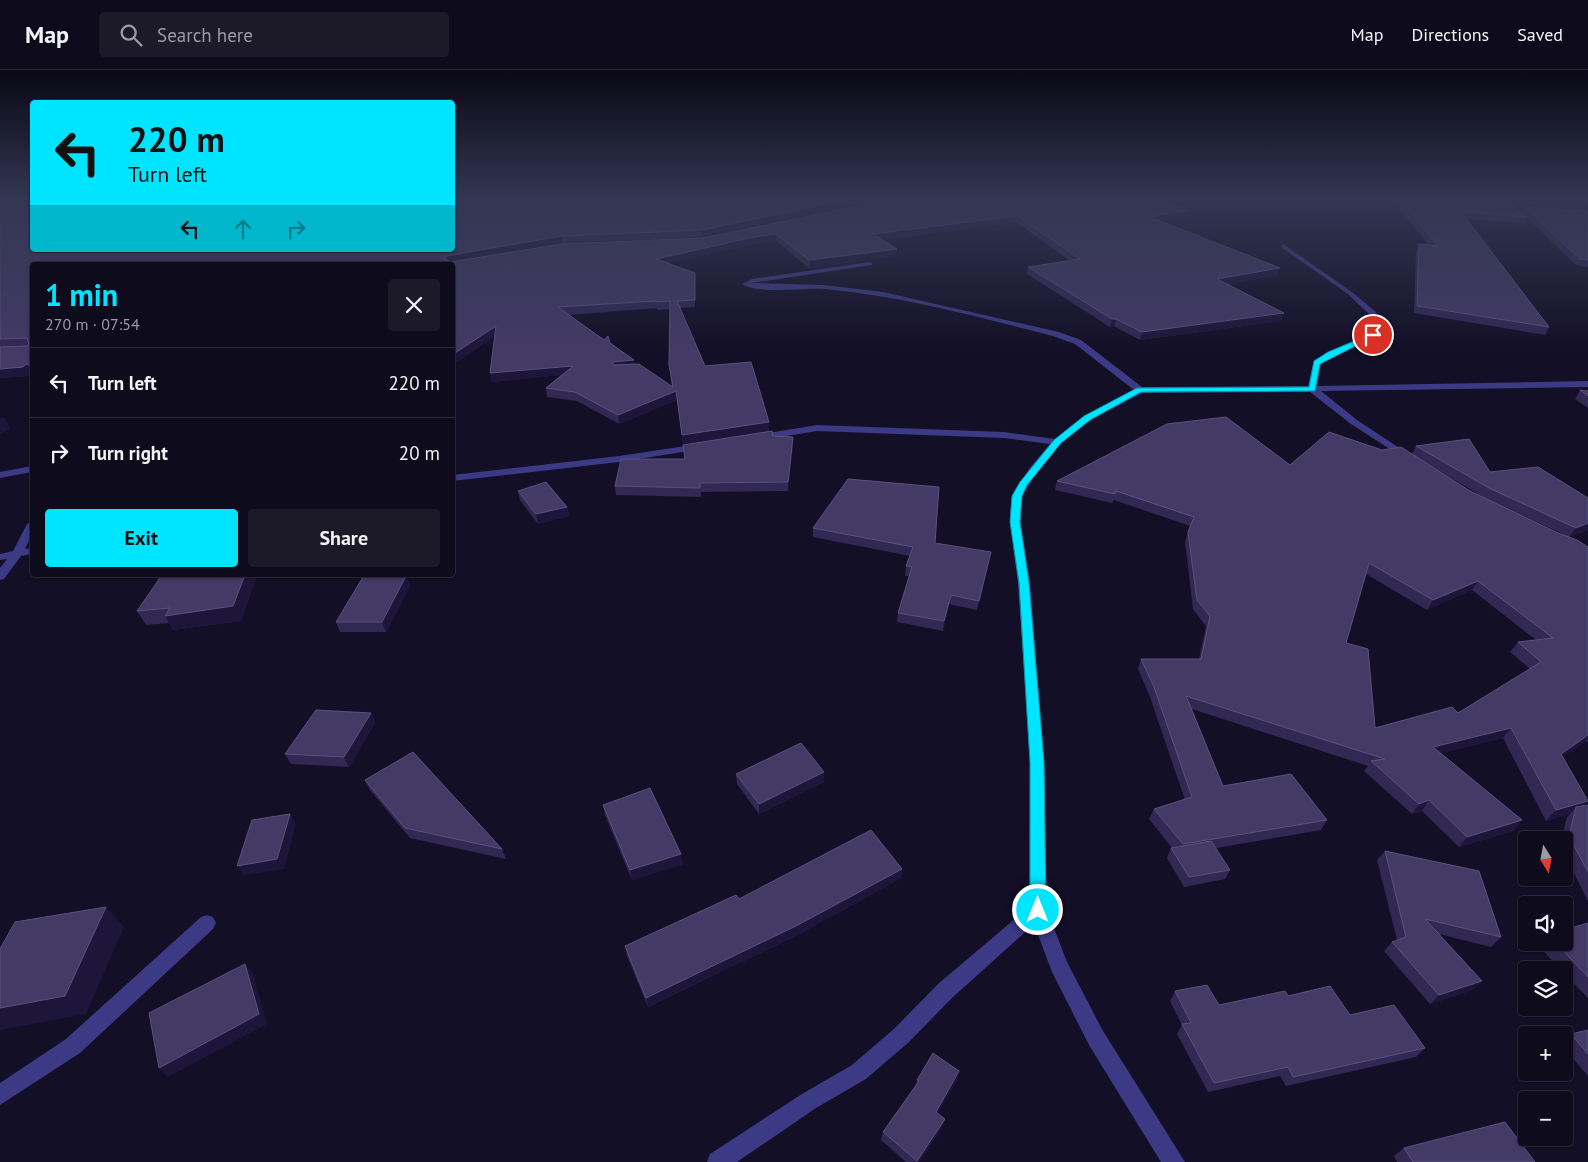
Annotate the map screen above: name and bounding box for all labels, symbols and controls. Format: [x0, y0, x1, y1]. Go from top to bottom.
search box [99, 12, 449, 57]
text: Map [25, 19, 69, 50]
icon: search [117, 21, 145, 49]
text: Search here [157, 23, 253, 47]
text: Map [1351, 23, 1383, 46]
text: Directions [1411, 23, 1489, 46]
text: Saved [1517, 23, 1563, 46]
text: 220 m [128, 116, 225, 162]
icon: left [45, 120, 110, 185]
text: Turn left [128, 160, 207, 188]
icon: left [176, 215, 204, 243]
icon: ahead [229, 215, 257, 243]
icon: right [282, 215, 310, 243]
text: 1 min [45, 275, 118, 314]
button: close [388, 279, 440, 331]
text: 270 m · 07:54 [45, 314, 140, 334]
pin [1352, 314, 1394, 356]
icon: arrive [1359, 321, 1387, 349]
icon: left [45, 369, 73, 397]
text: Turn left [88, 371, 157, 395]
text: 220 m [388, 371, 440, 395]
icon: right [45, 439, 73, 467]
text: Turn right [88, 441, 168, 465]
text: 20 m [399, 441, 440, 465]
button: Exit [45, 509, 238, 567]
button: Share [248, 509, 440, 567]
north arrow [1518, 831, 1572, 886]
map controls [1518, 831, 1573, 1146]
position arrow [1011, 883, 1063, 935]
button: sound [1518, 896, 1573, 951]
button: layers [1518, 961, 1573, 1016]
button: + [1518, 1026, 1573, 1081]
button: − [1518, 1091, 1573, 1146]

